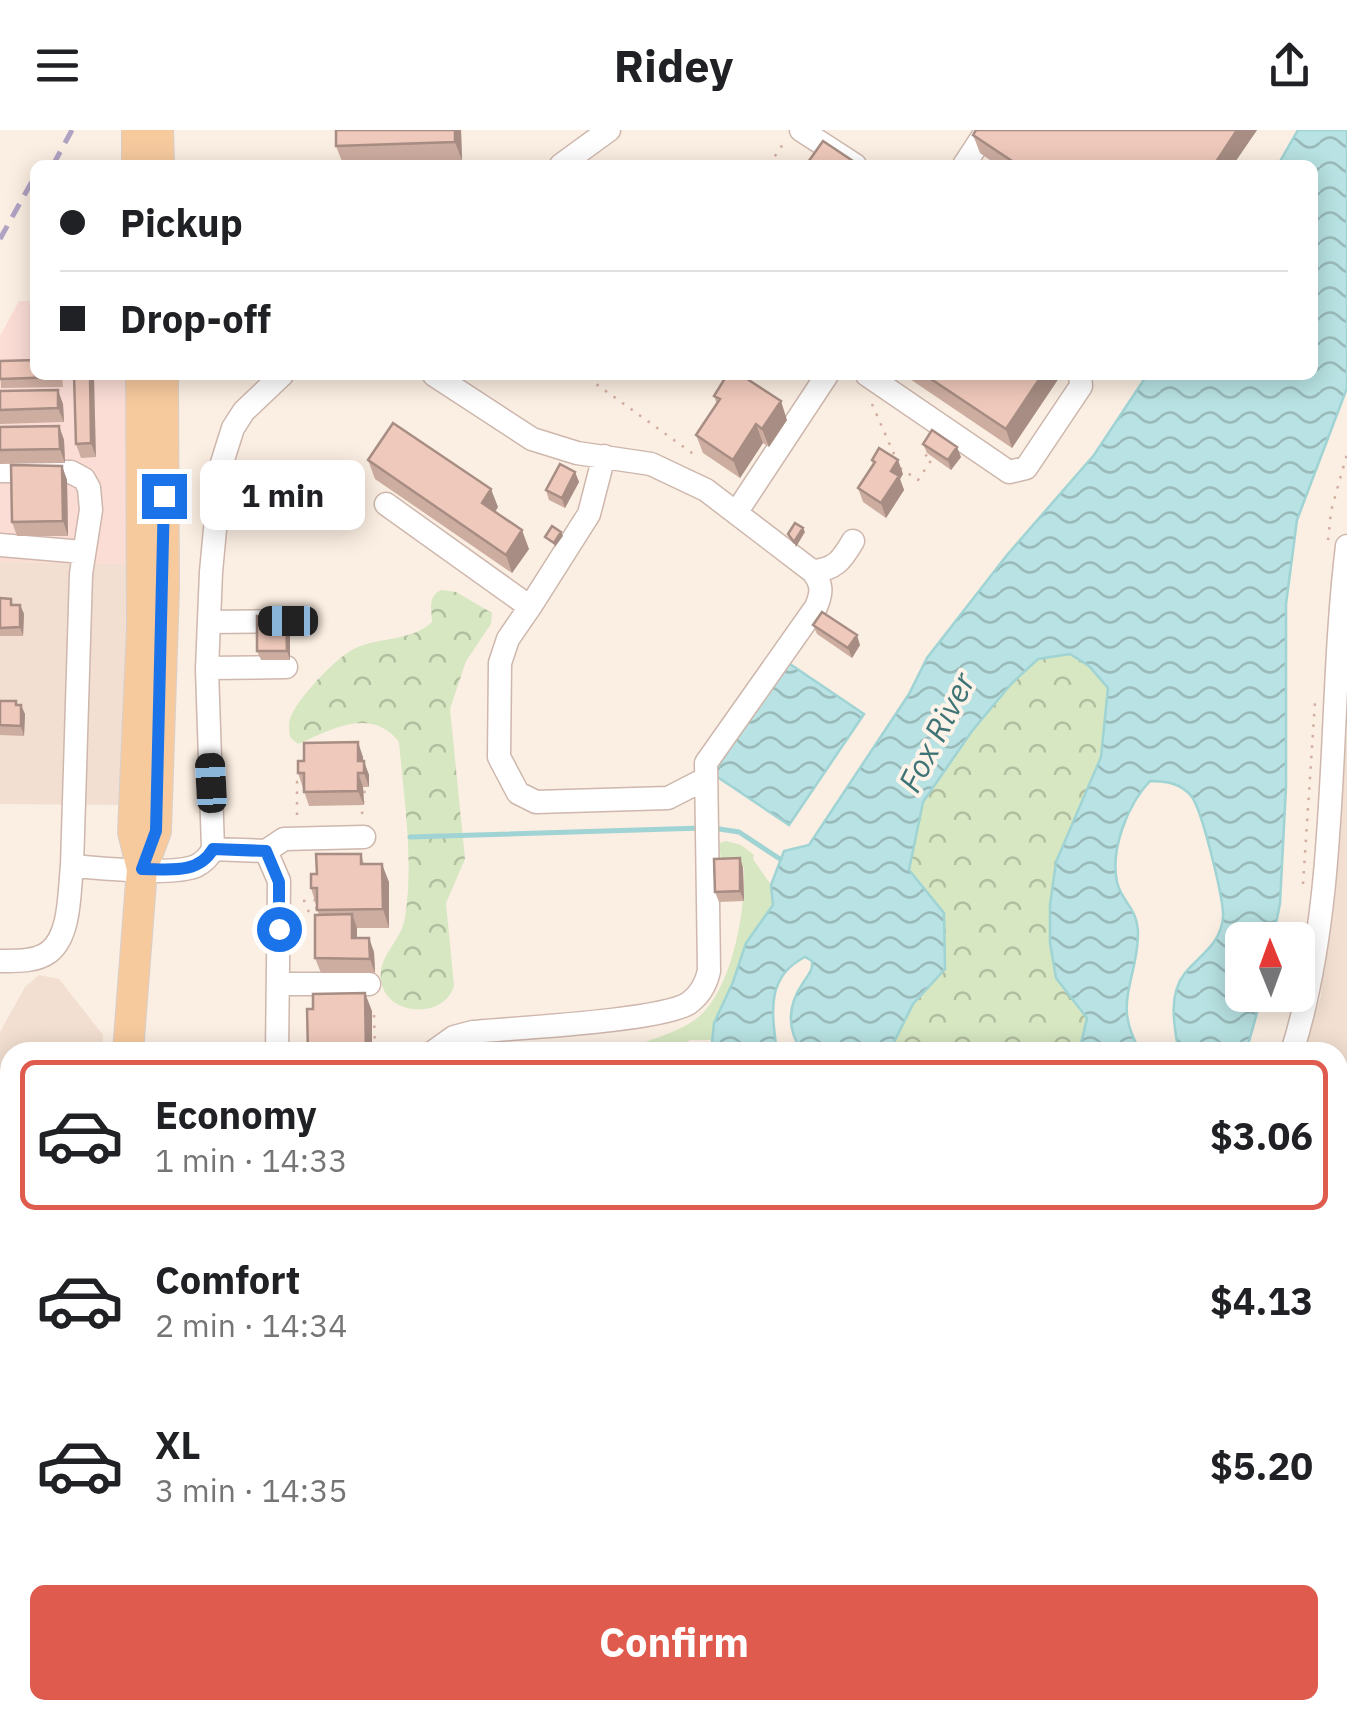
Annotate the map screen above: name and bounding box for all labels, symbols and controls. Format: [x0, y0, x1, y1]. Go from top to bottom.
text: Ridey [614, 36, 733, 94]
icon: menu [30, 38, 85, 93]
icon: share [1262, 38, 1317, 93]
text: Pickup [120, 198, 243, 247]
text: Drop-off [120, 294, 271, 343]
callout: 1 min [199, 461, 364, 531]
route end [142, 474, 187, 519]
text: 1 min [241, 474, 324, 516]
car [258, 606, 318, 636]
water label: Fox River [888, 664, 985, 799]
car [194, 752, 228, 814]
route start [257, 907, 302, 952]
north arrow [1225, 922, 1315, 1012]
map controls [1225, 922, 1315, 1012]
icon: car [35, 1090, 125, 1180]
text: Economy [155, 1090, 317, 1139]
text: $3.06 [1210, 1111, 1313, 1160]
text: 1 min · 14:33 [155, 1139, 348, 1181]
icon: car [35, 1255, 125, 1345]
text: Comfort [155, 1255, 300, 1304]
text: $4.13 [1210, 1276, 1313, 1325]
text: 2 min · 14:34 [155, 1304, 348, 1346]
icon: car [35, 1420, 125, 1510]
text: XL [155, 1420, 201, 1469]
text: $5.20 [1210, 1441, 1313, 1490]
text: 3 min · 14:35 [155, 1469, 348, 1511]
button: Confirm [30, 1585, 1318, 1700]

